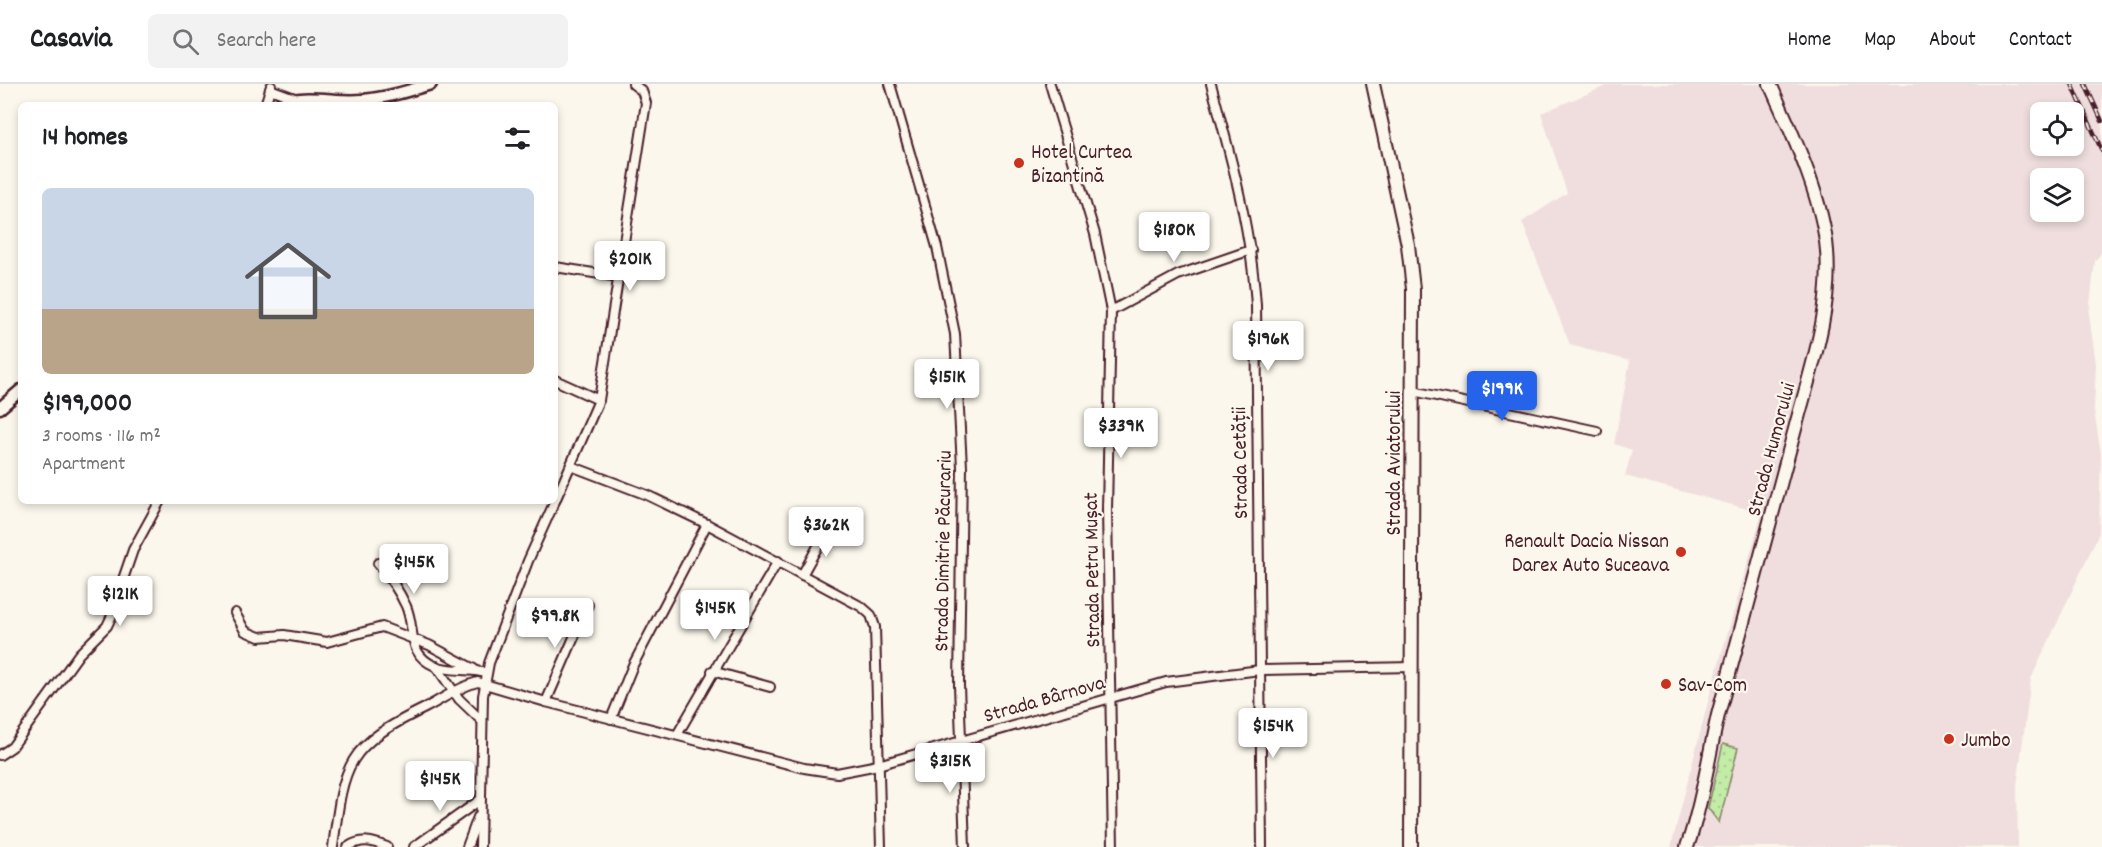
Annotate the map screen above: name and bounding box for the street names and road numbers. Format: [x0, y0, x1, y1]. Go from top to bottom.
street label: Strada Humorului [1741, 379, 1805, 520]
street label: Strada Aviatorului [1381, 390, 1411, 535]
street label: Strada Cetății [1226, 406, 1258, 519]
street label: Strada Dimitrie Păcurariu [928, 450, 962, 652]
street label: Strada Petru Mușat [1078, 492, 1110, 648]
street label: Strada Bârnova [981, 669, 1110, 733]

